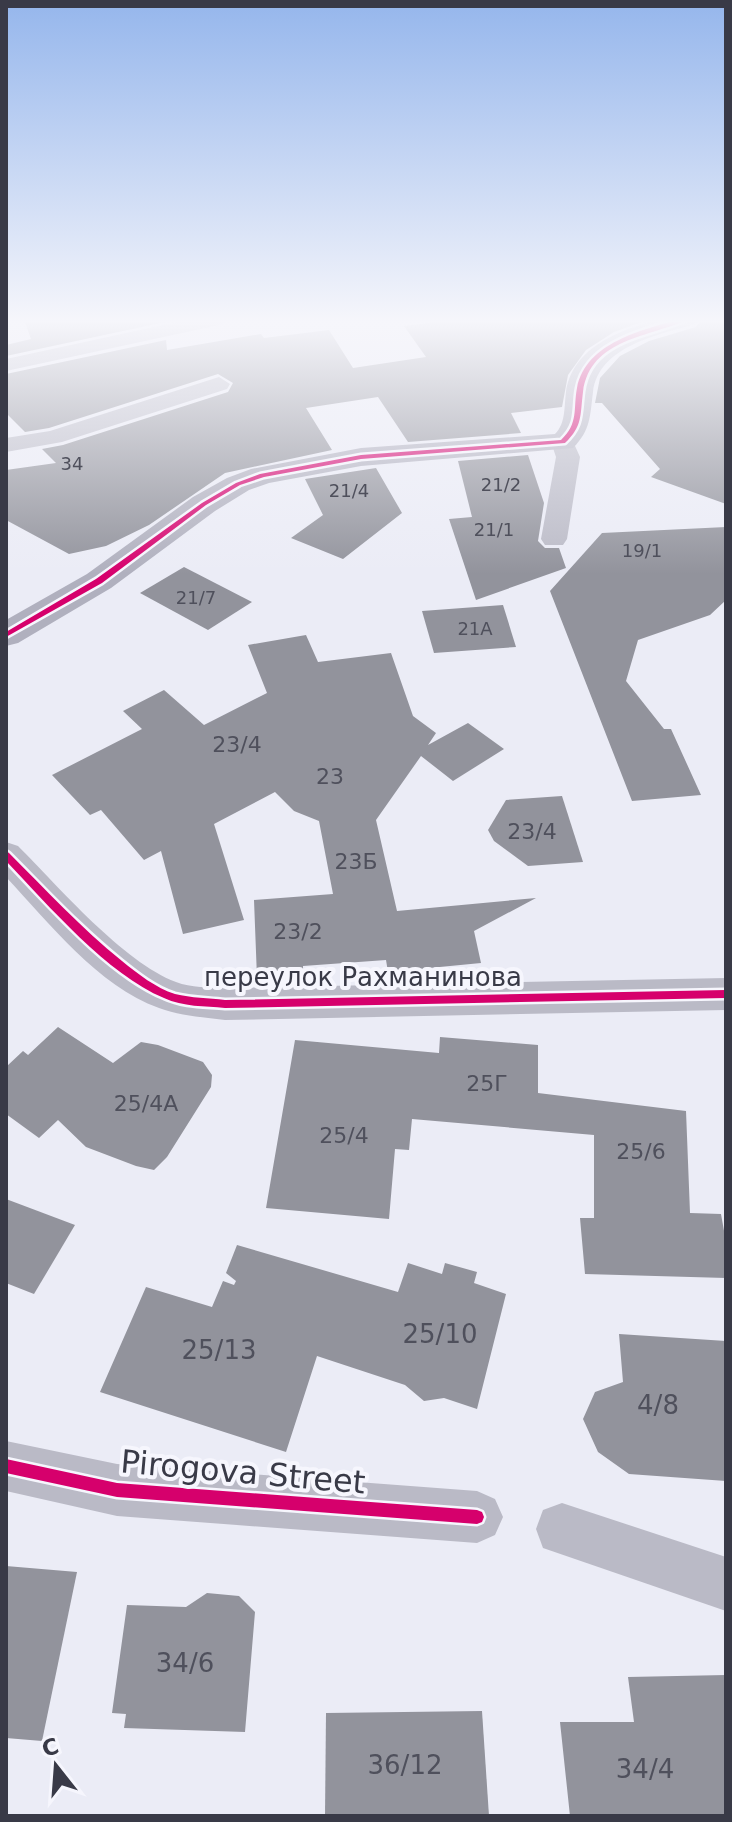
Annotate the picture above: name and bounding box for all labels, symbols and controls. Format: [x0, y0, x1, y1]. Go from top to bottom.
house number: 34 [61, 453, 83, 474]
house number: 21/2 [481, 474, 521, 495]
house number: 21/4 [329, 480, 369, 501]
house number: 21/1 [474, 519, 514, 540]
house number: 19/1 [622, 540, 662, 561]
house number: 21/7 [176, 587, 216, 608]
house number: 21А [457, 618, 493, 639]
house number: 23/4 [212, 732, 262, 757]
house number: 23 [316, 764, 344, 789]
house number: 23/4 [507, 819, 557, 844]
house number: 23Б [334, 849, 378, 874]
house number: 23/2 [273, 919, 323, 944]
street label: переулок Рахманинова [204, 962, 522, 992]
house number: 25Г [466, 1071, 508, 1096]
house number: 25/4А [114, 1091, 178, 1116]
house number: 25/4 [319, 1123, 369, 1148]
house number: 25/6 [616, 1139, 666, 1164]
house number: 25/10 [403, 1319, 477, 1349]
house number: 25/13 [182, 1335, 256, 1365]
house number: 4/8 [637, 1390, 679, 1420]
street label: Pirogova Street [119, 1442, 367, 1502]
house number: 34/6 [156, 1648, 214, 1678]
north arrow [16, 1726, 96, 1806]
text: С [39, 1733, 62, 1762]
house number: 36/12 [368, 1750, 442, 1780]
house number: 34/4 [616, 1754, 674, 1784]

